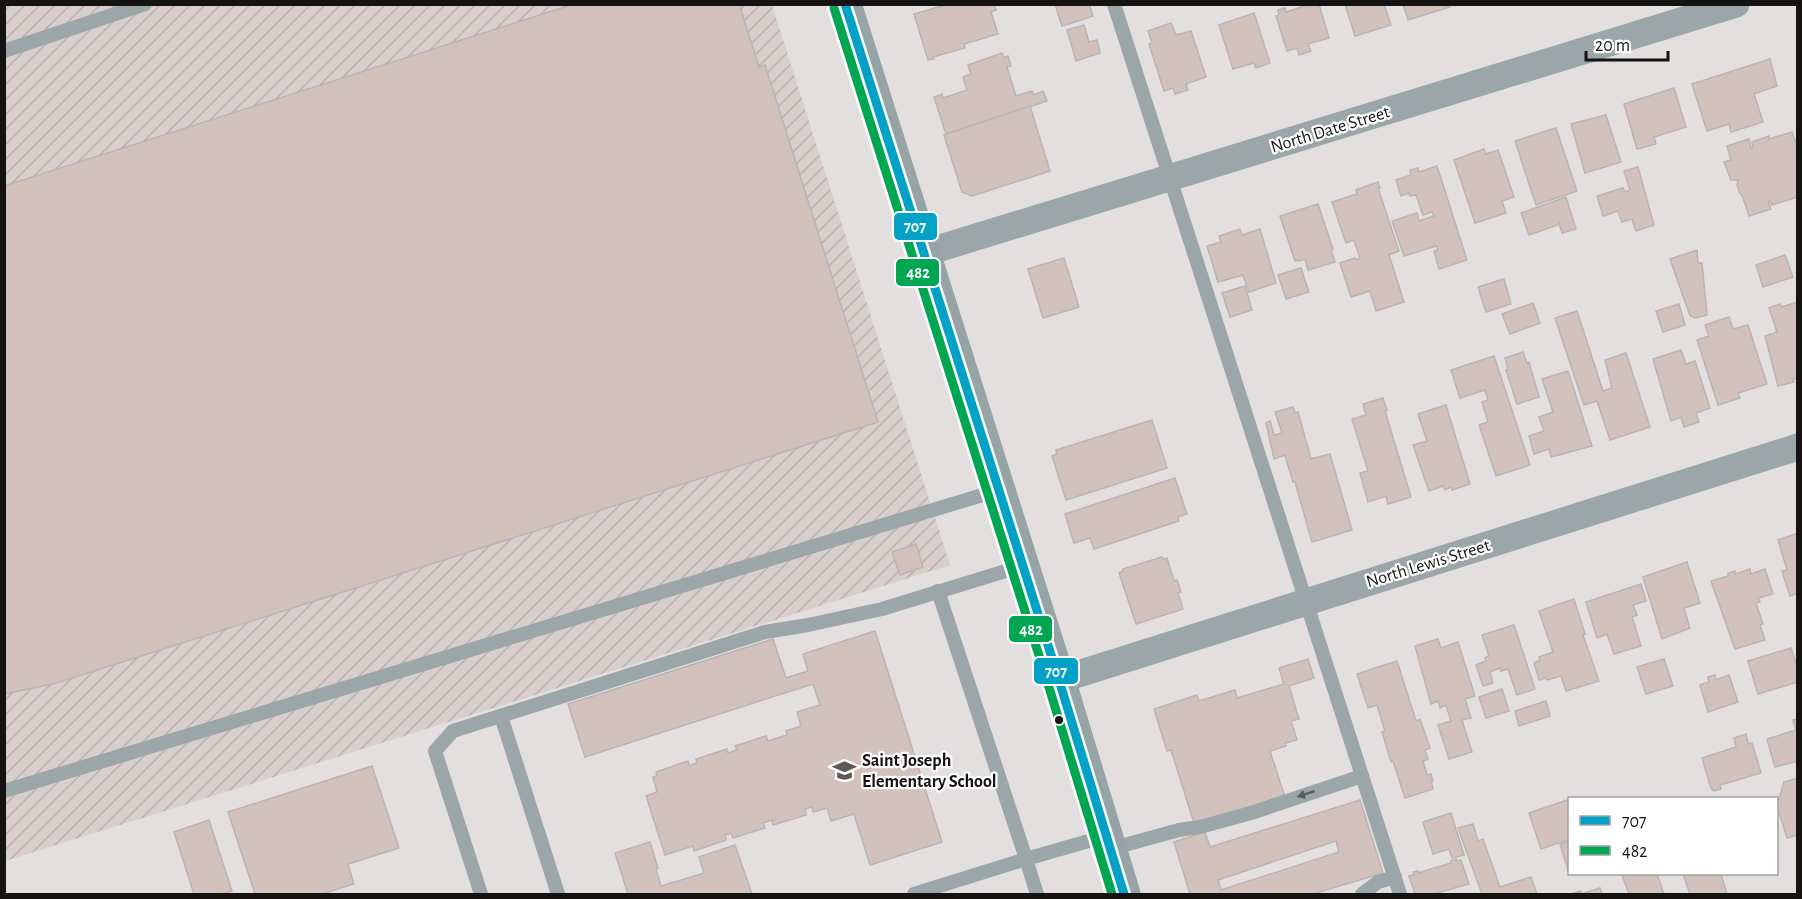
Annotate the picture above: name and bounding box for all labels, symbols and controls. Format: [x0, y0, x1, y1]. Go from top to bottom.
scale bar [1586, 24, 1668, 62]
text: 20 m [1595, 37, 1630, 55]
street label: North Date Street [1269, 103, 1392, 157]
line badge: 707 [893, 212, 938, 241]
text: 707 [904, 219, 926, 235]
line badge: 482 [895, 258, 940, 287]
text: 482 [906, 265, 930, 281]
street label: North Lewis Street [1364, 536, 1493, 591]
line badge: 482 [1008, 615, 1053, 643]
text: 482 [1019, 622, 1043, 638]
line badge: 707 [1033, 657, 1079, 685]
text: 707 [1045, 664, 1067, 680]
unlabelled marker [1053, 714, 1065, 726]
place label: Saint Joseph Elementary School [862, 752, 997, 791]
school or university icon: Saint Joseph Elementary School [831, 757, 857, 783]
one-way arrow [1297, 790, 1315, 799]
legend [1568, 797, 1778, 875]
text: 707 [1622, 813, 1647, 831]
text: 482 [1622, 843, 1647, 861]

